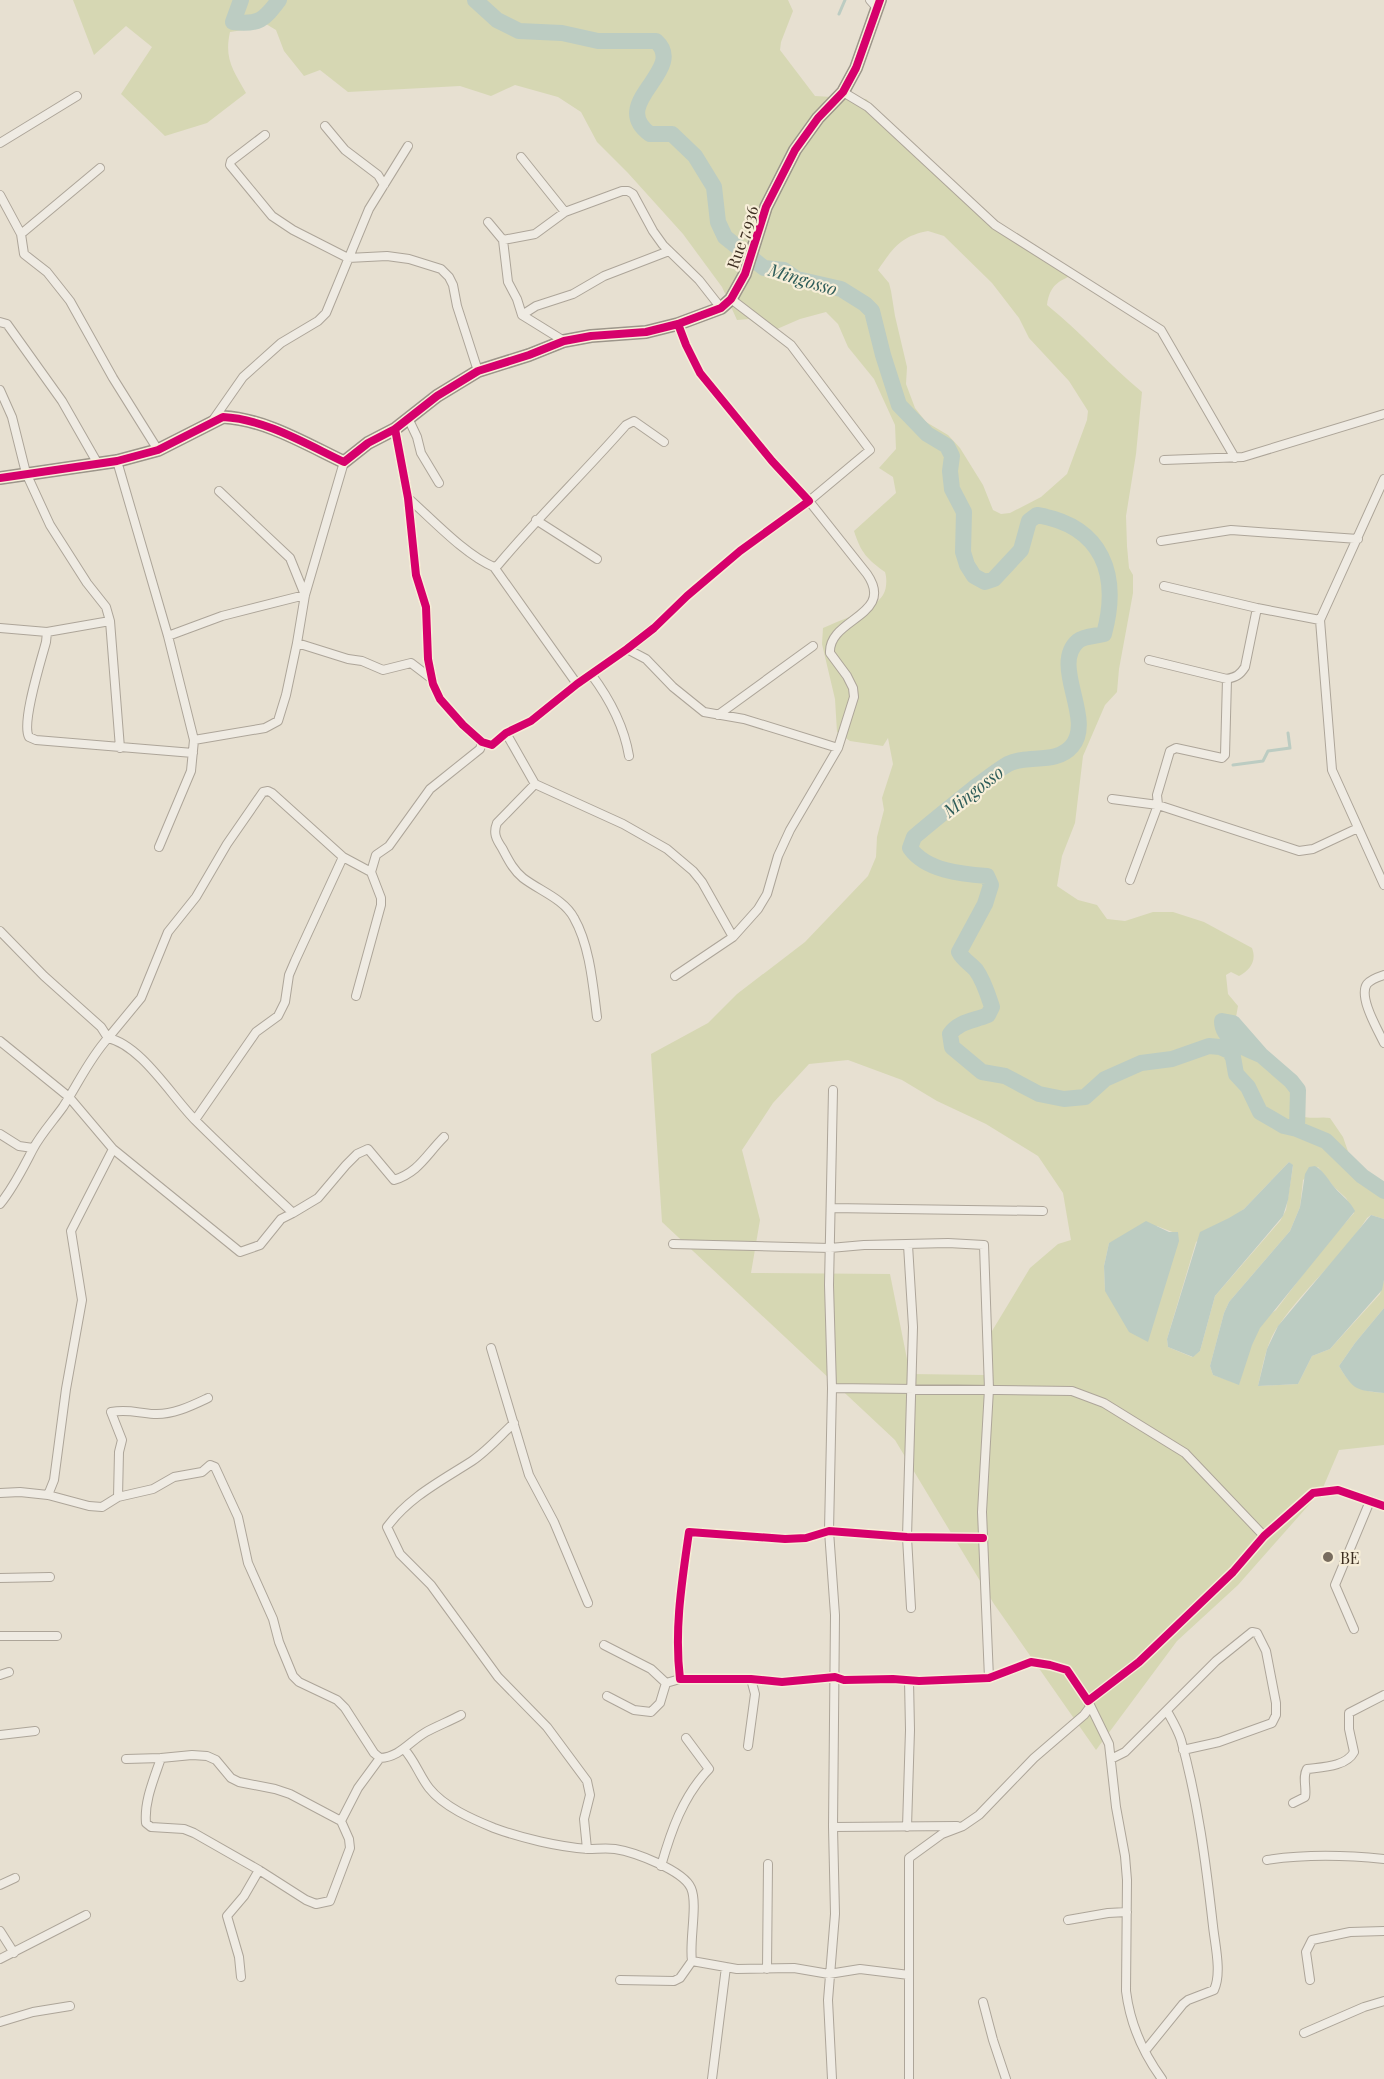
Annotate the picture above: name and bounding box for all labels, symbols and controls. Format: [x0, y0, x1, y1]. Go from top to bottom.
street label: Rue 7.936 [721, 203, 763, 271]
water label: Mingosso [765, 257, 841, 301]
water label: Mingosso [937, 760, 1008, 823]
place label: BE [1340, 1547, 1360, 1568]
marker: BE [1321, 1550, 1335, 1564]

